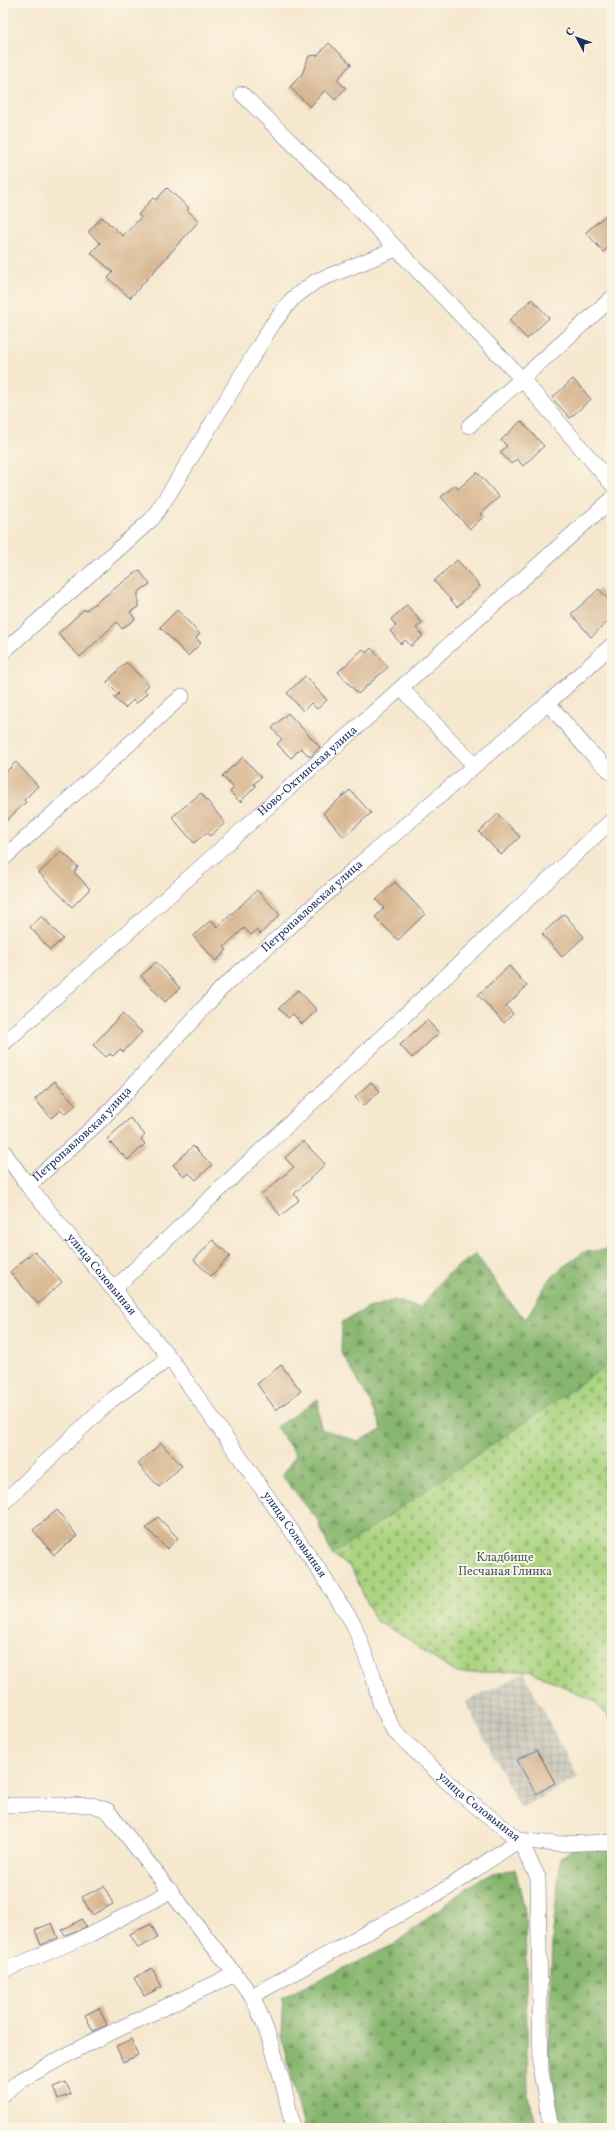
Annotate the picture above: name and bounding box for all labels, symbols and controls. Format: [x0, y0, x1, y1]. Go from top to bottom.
north arrow [557, 18, 597, 58]
text: С [563, 25, 579, 40]
street label: Ново-Охтинская улица [255, 722, 361, 820]
street label: Петропавловская улица [258, 857, 366, 957]
street label: Петропавловская улица [30, 1083, 136, 1186]
street label: улица Соловьиная [63, 1230, 140, 1319]
street label: улица Соловьиная [258, 1488, 330, 1581]
park label: Кладбище Песчаная Глинка [458, 1550, 552, 1580]
street label: улица Соловьиная [434, 1769, 523, 1846]

